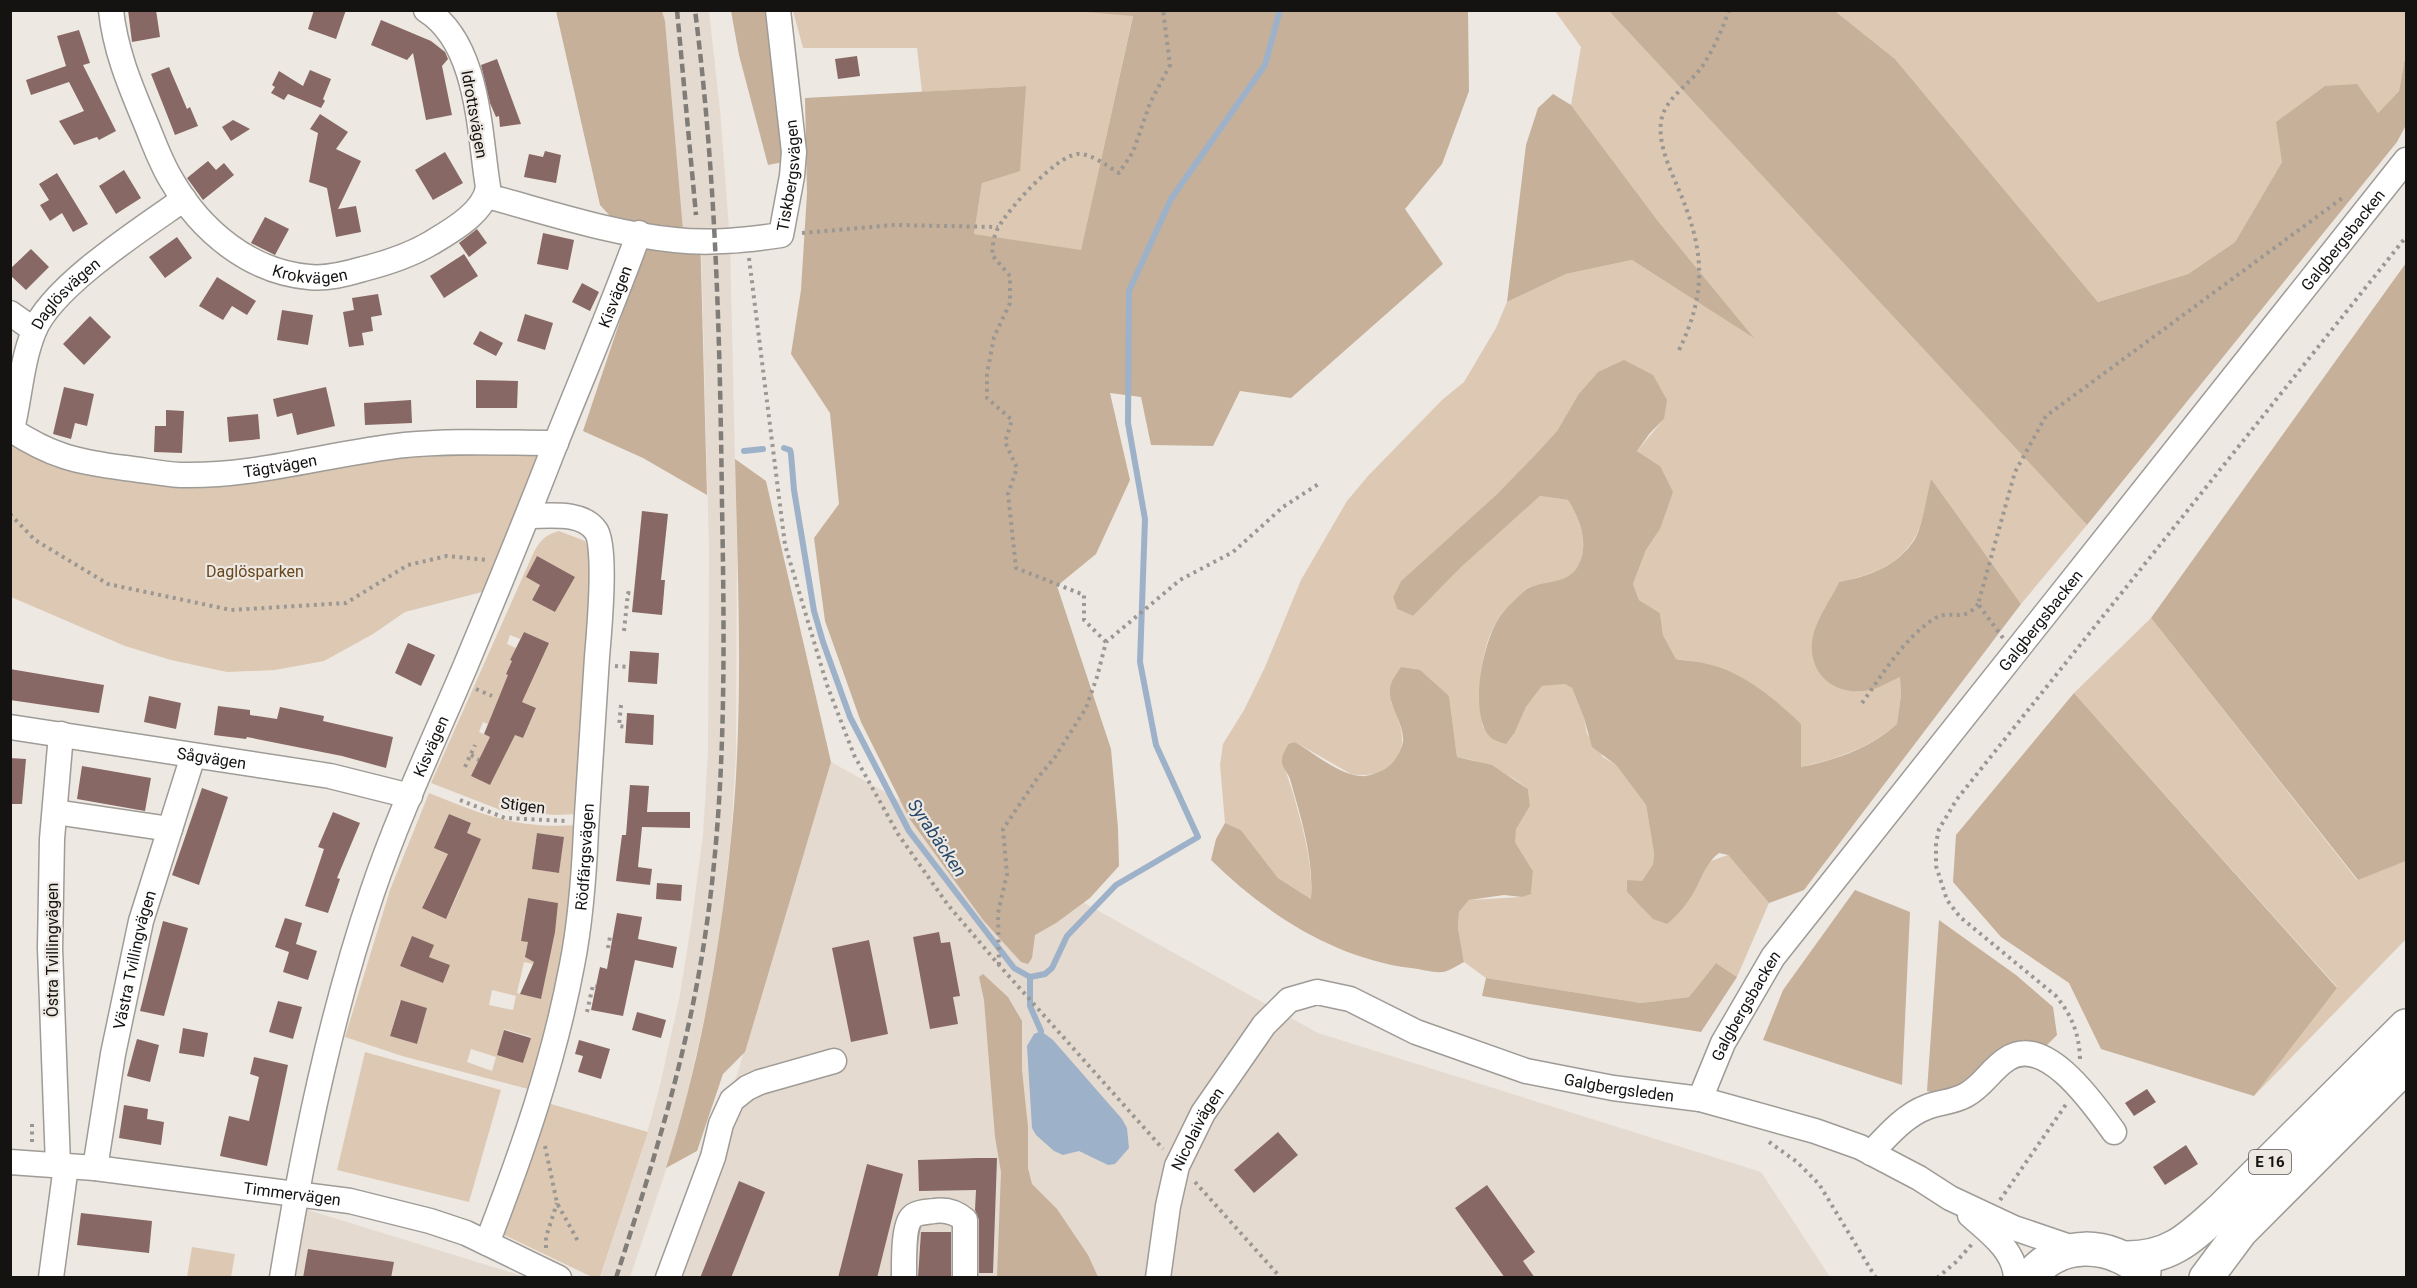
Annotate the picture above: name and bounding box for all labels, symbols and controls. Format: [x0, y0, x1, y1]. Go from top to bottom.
street label: Idrottsvägen [457, 69, 492, 160]
street label: Tiskbergsvägen [773, 119, 804, 233]
street label: Galgbergsbacken [2297, 186, 2389, 294]
street label: Daglösvägen [27, 254, 104, 333]
street label: Krokvägen [270, 261, 349, 287]
street label: Kisvägen [595, 263, 636, 330]
street label: Tägtvägen [242, 450, 319, 481]
park label: Daglösparken [206, 562, 304, 581]
street label: Galgbergsbacken [1995, 566, 2087, 675]
street label: Kisvägen [409, 713, 453, 780]
street label: Sågvägen [176, 744, 248, 773]
street label: Stigen [499, 793, 546, 818]
water label: Syrabäcken [904, 795, 971, 881]
street label: Rödfärgsvägen [571, 803, 598, 912]
street label: Östra Tvillingvägen [43, 883, 62, 1017]
street label: Västra Tvillingvägen [109, 888, 160, 1031]
street label: Galgbergsbacken [1708, 947, 1784, 1064]
street label: Galgbergsleden [1562, 1070, 1675, 1106]
street label: Nicolaivägen [1167, 1084, 1228, 1174]
road number: E 16 [2249, 1150, 2291, 1174]
street label: Timmervägen [242, 1178, 342, 1210]

